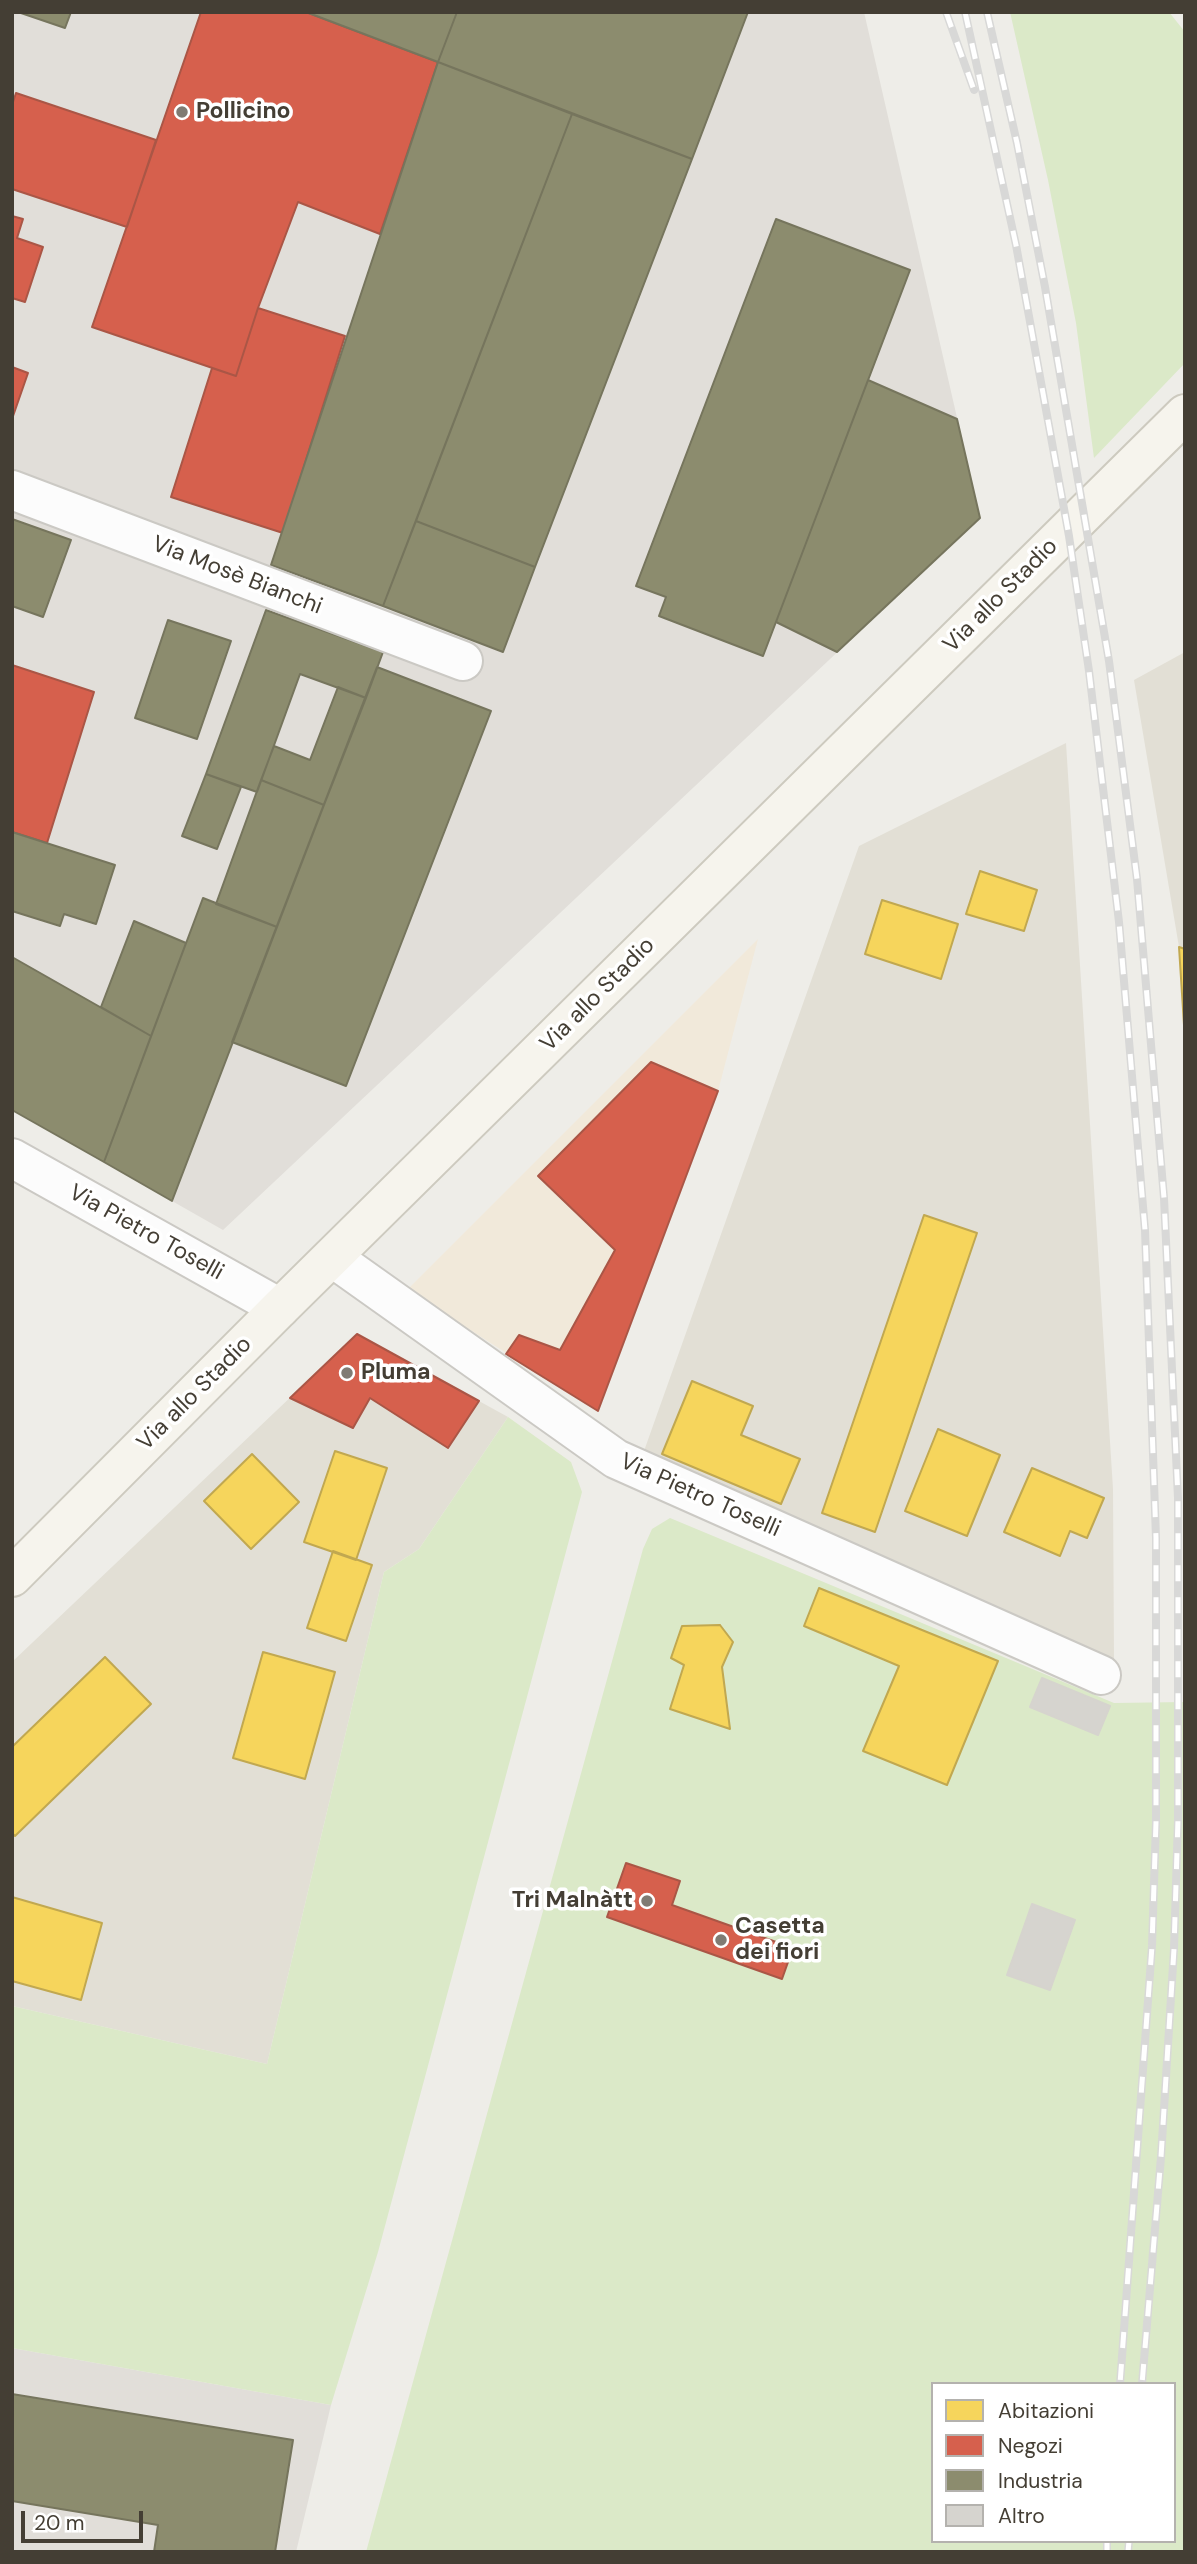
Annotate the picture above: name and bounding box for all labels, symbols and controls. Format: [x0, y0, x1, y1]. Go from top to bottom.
place label: Pollicino [196, 98, 291, 126]
marker: Pollicino [174, 104, 190, 120]
street label: Via Mosè Bianchi [148, 531, 326, 621]
street label: Via allo Stadio [938, 533, 1064, 659]
street label: Via allo Stadio [535, 932, 661, 1058]
street label: Via Pietro Toselli [64, 1179, 228, 1287]
street label: Via allo Stadio [132, 1331, 258, 1457]
place label: Pluma [361, 1359, 431, 1387]
marker: Pluma [339, 1365, 355, 1381]
street label: Via Pietro Toselli [615, 1448, 785, 1544]
place label: Tri Malnàtt [512, 1887, 633, 1915]
marker: Tri Malnàtt [639, 1893, 655, 1909]
place label: Casetta dei fiori [735, 1913, 825, 1967]
marker: Casetta dei fiori [713, 1932, 729, 1948]
legend [931, 2382, 1176, 2543]
text: Abitazioni [998, 2397, 1094, 2425]
text: Negozi [998, 2432, 1063, 2460]
text: Industria [998, 2467, 1083, 2495]
scale bar [24, 2498, 147, 2542]
text: Altro [998, 2502, 1045, 2530]
text: 20 m [34, 2509, 85, 2537]

